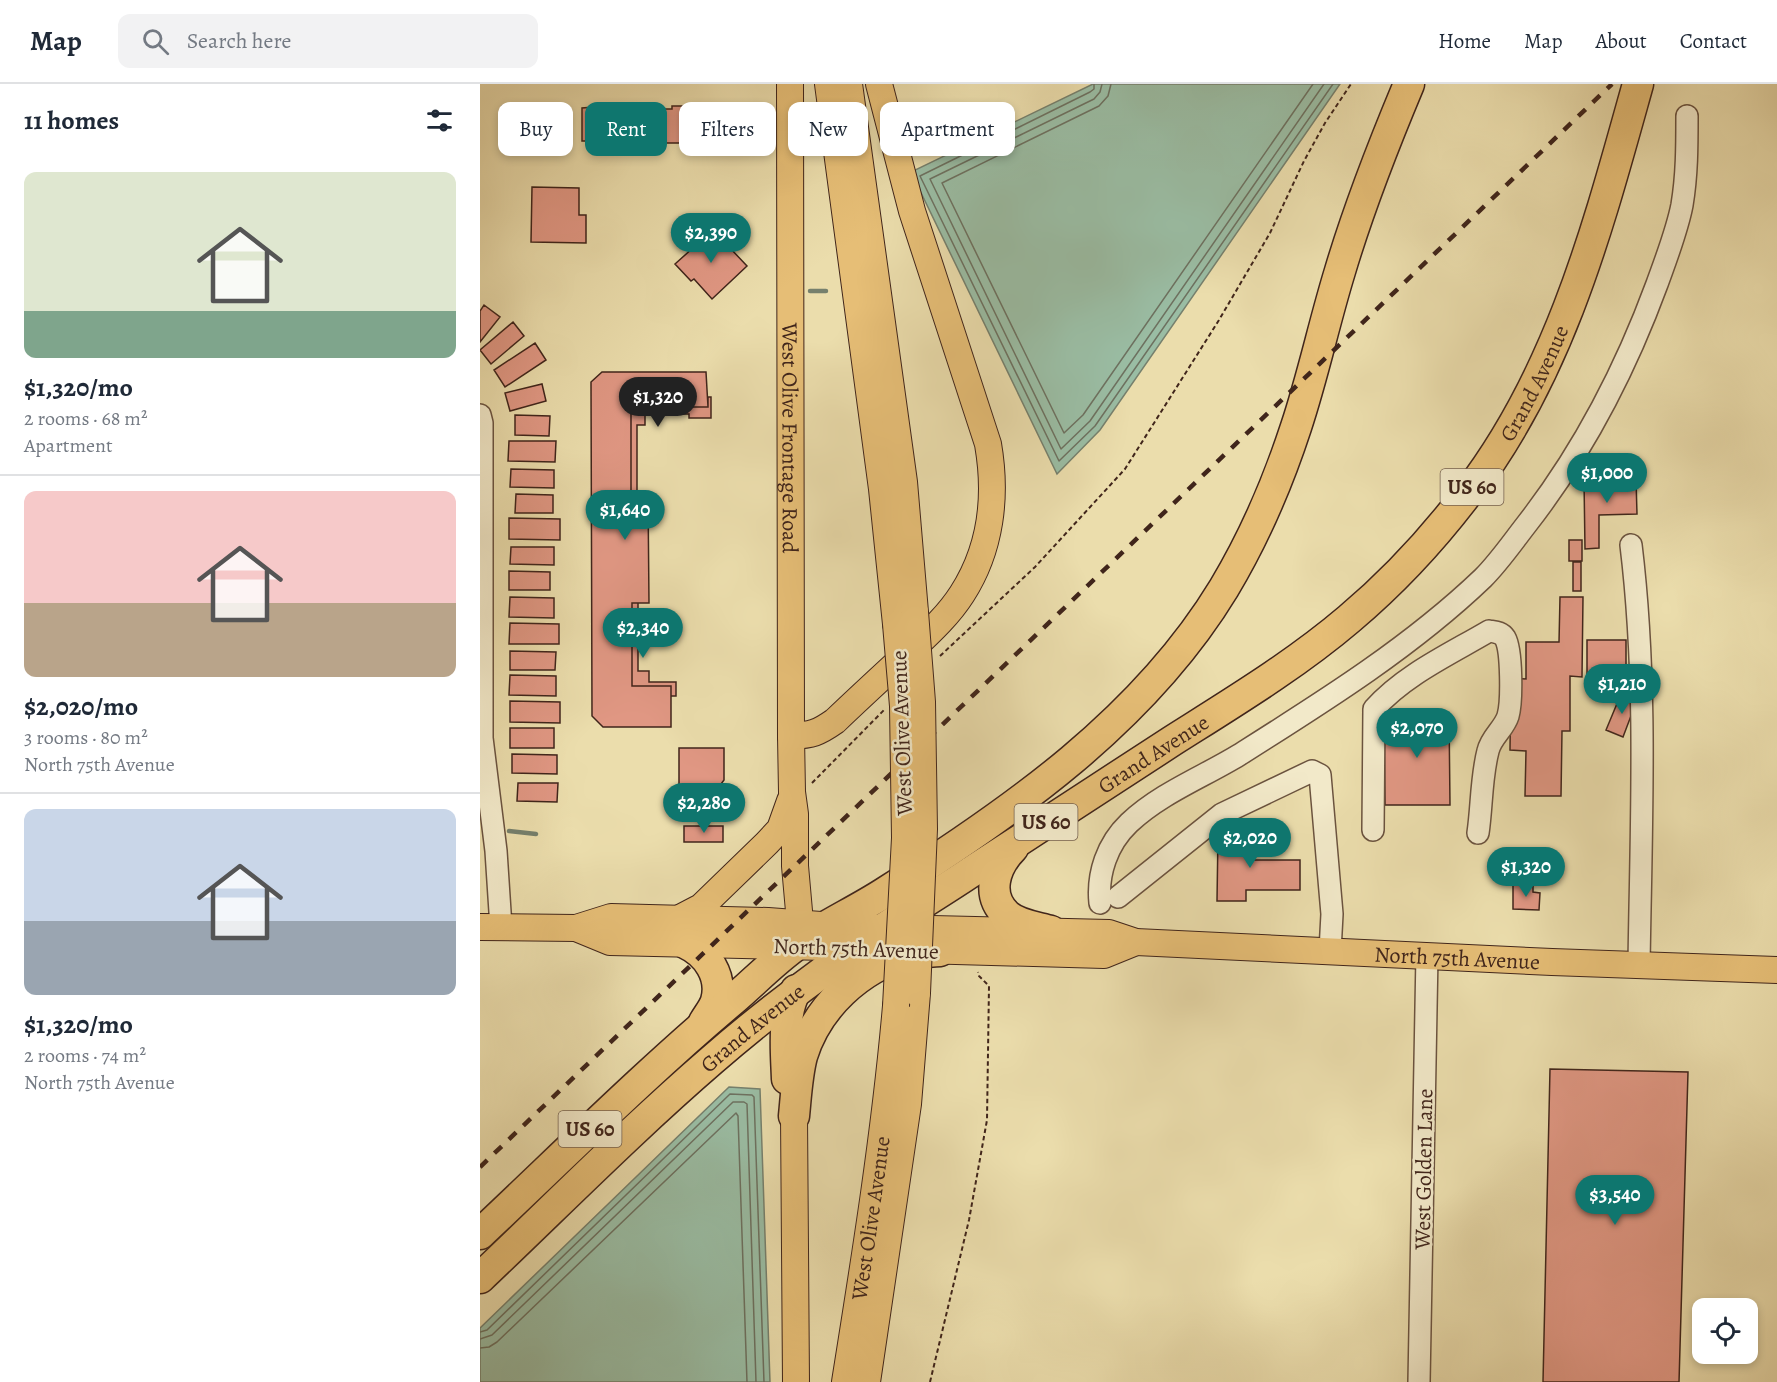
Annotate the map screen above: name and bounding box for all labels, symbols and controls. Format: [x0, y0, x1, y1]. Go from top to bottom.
search box [118, 14, 538, 68]
text: Map [30, 22, 82, 60]
icon: search [139, 25, 172, 58]
text: Search here [187, 26, 291, 56]
text: Home [1438, 27, 1491, 55]
text: Map [1524, 27, 1562, 55]
text: About [1595, 27, 1647, 55]
text: Contact [1680, 27, 1747, 55]
chip: Buy [498, 102, 573, 156]
chip: Rent [585, 102, 667, 156]
chip: Filters [679, 102, 776, 156]
chip: New [788, 102, 868, 156]
chip: Apartment [880, 102, 1015, 156]
text: 11 homes [24, 103, 119, 138]
icon: filters [423, 104, 456, 137]
icon: home [186, 211, 294, 319]
pin: $2,390 [662, 213, 760, 264]
text: $2,390 [685, 219, 737, 246]
street label: Grand Avenue [1493, 321, 1576, 447]
street label: West Olive Frontage Road [774, 322, 805, 553]
text: $1,320/mo [24, 370, 133, 405]
pin: $1,320 [609, 377, 707, 428]
text: $1,320 [633, 383, 683, 410]
text: 2 rooms · 68 m² [24, 405, 148, 432]
text: Apartment [24, 432, 113, 459]
pin: $1,000 [1558, 453, 1656, 504]
text: $1,000 [1581, 459, 1633, 486]
road number: US 60 [1440, 469, 1504, 505]
pin: $1,640 [576, 490, 674, 541]
text: $1,640 [600, 496, 650, 523]
icon: home [186, 530, 294, 638]
pin: $2,340 [594, 608, 692, 659]
text: $2,340 [617, 614, 669, 641]
street label: West Olive Avenue [884, 650, 920, 817]
pin: $1,210 [1573, 664, 1671, 715]
text: $1,210 [1598, 670, 1646, 697]
text: $2,020/mo [24, 689, 138, 724]
street label: Grand Avenue [1092, 708, 1215, 801]
pin: $2,070 [1368, 708, 1466, 759]
text: $2,070 [1390, 714, 1444, 741]
text: 3 rooms · 80 m² [24, 724, 148, 751]
text: North 75th Avenue [24, 751, 175, 778]
pin: $2,280 [655, 783, 753, 834]
text: $2,280 [677, 789, 731, 816]
road number: US 60 [1014, 804, 1078, 840]
pin: $2,020 [1201, 818, 1299, 869]
text: $2,020 [1223, 824, 1277, 851]
pin: $1,320 [1477, 847, 1575, 898]
icon: home [186, 848, 294, 956]
text: $1,320 [1501, 853, 1551, 880]
street label: North 75th Avenue [773, 931, 939, 967]
street label: North 75th Avenue [1374, 939, 1541, 977]
street label: Grand Avenue [694, 977, 811, 1080]
text: $1,320/mo [24, 1007, 133, 1042]
text: 2 rooms · 74 m² [24, 1042, 146, 1069]
text: North 75th Avenue [24, 1069, 175, 1096]
street label: West Golden Lane [1408, 1088, 1440, 1251]
road number: US 60 [558, 1111, 622, 1147]
street label: West Olive Avenue [844, 1134, 898, 1303]
pin: $3,540 [1566, 1175, 1664, 1226]
text: $3,540 [1589, 1181, 1641, 1208]
map controls [1692, 1298, 1758, 1364]
button: locate [1692, 1298, 1758, 1364]

